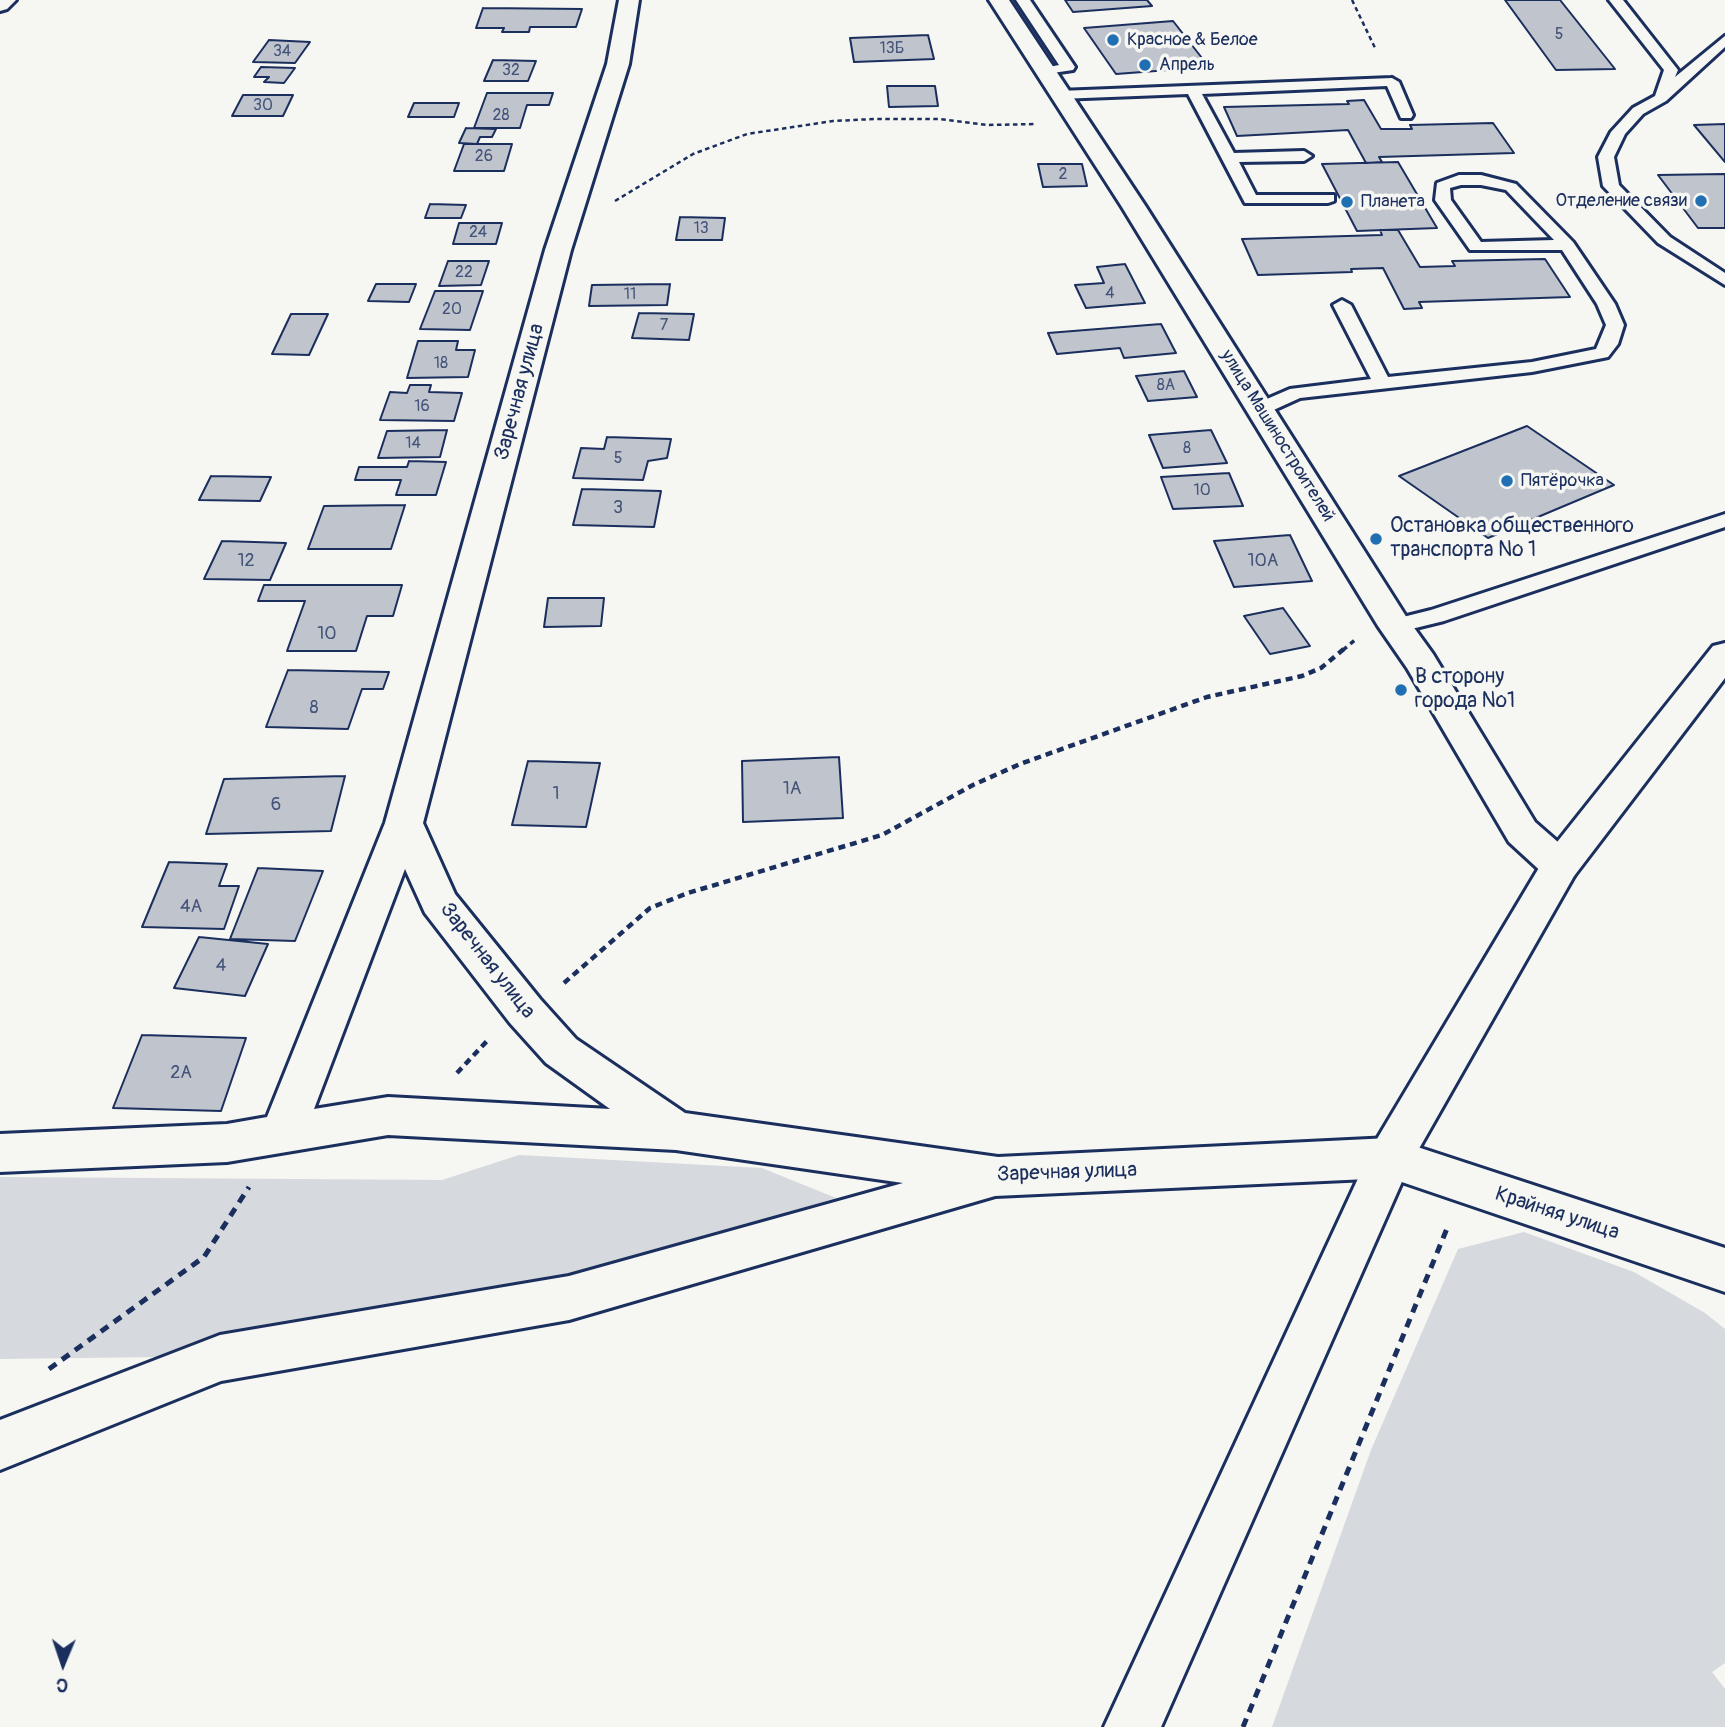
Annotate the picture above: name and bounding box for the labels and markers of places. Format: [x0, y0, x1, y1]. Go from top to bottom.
place label: Красное & Белое [1127, 29, 1258, 51]
marker: Красное & Белое [1105, 32, 1121, 48]
place label: Апрель [1159, 54, 1215, 76]
marker: Апрель [1137, 57, 1153, 73]
place label: Отделение связи [1556, 190, 1687, 212]
place label: Планета [1361, 191, 1425, 213]
marker: Отделение связи [1693, 193, 1709, 209]
marker: Планета [1339, 194, 1355, 210]
place label: Пятёрочка [1521, 470, 1604, 492]
marker: Пятёрочка [1499, 473, 1515, 489]
place label: Остановка общественного транспорта № 1 [1390, 514, 1634, 564]
marker: Остановка общественного транспорта № 1 [1368, 531, 1384, 547]
place label: В сторону города №1 [1415, 665, 1515, 715]
marker: В сторону города №1 [1393, 682, 1409, 698]

